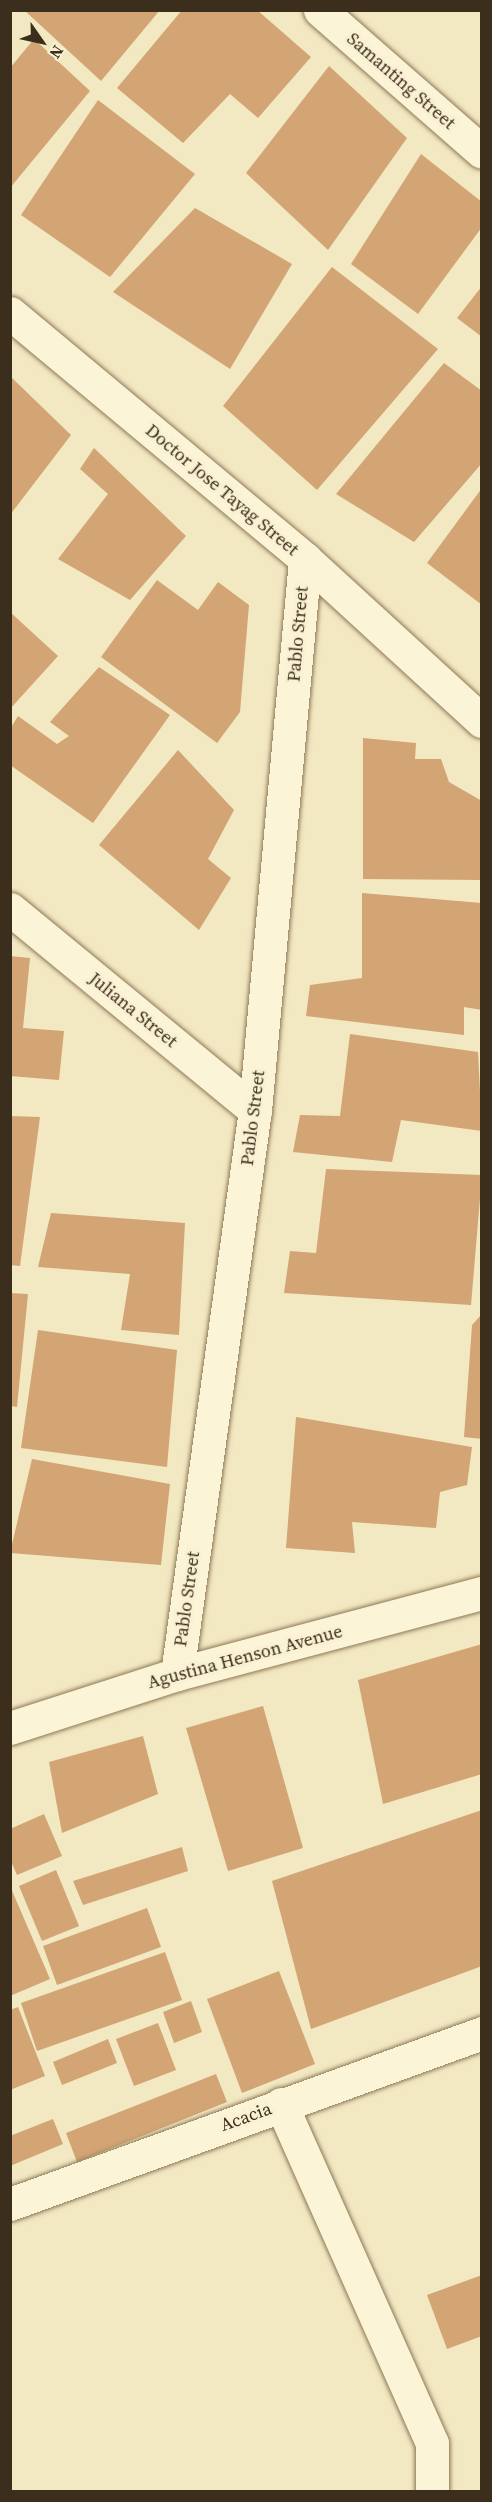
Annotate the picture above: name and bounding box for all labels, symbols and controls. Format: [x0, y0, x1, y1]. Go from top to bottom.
north arrow [12, 12, 72, 72]
street label: Samanting Street [342, 28, 460, 134]
text: N [45, 41, 69, 63]
street label: Doctor Jose Tayag Street [141, 420, 303, 560]
street label: Pablo Street [283, 585, 313, 683]
street label: Juliana Street [85, 968, 181, 1052]
street label: Pablo Street [236, 1069, 270, 1167]
street label: Pablo Street [170, 1550, 204, 1648]
street label: Agustina Henson Avenue [145, 1621, 345, 1693]
street label: Acacia [217, 2098, 275, 2136]

